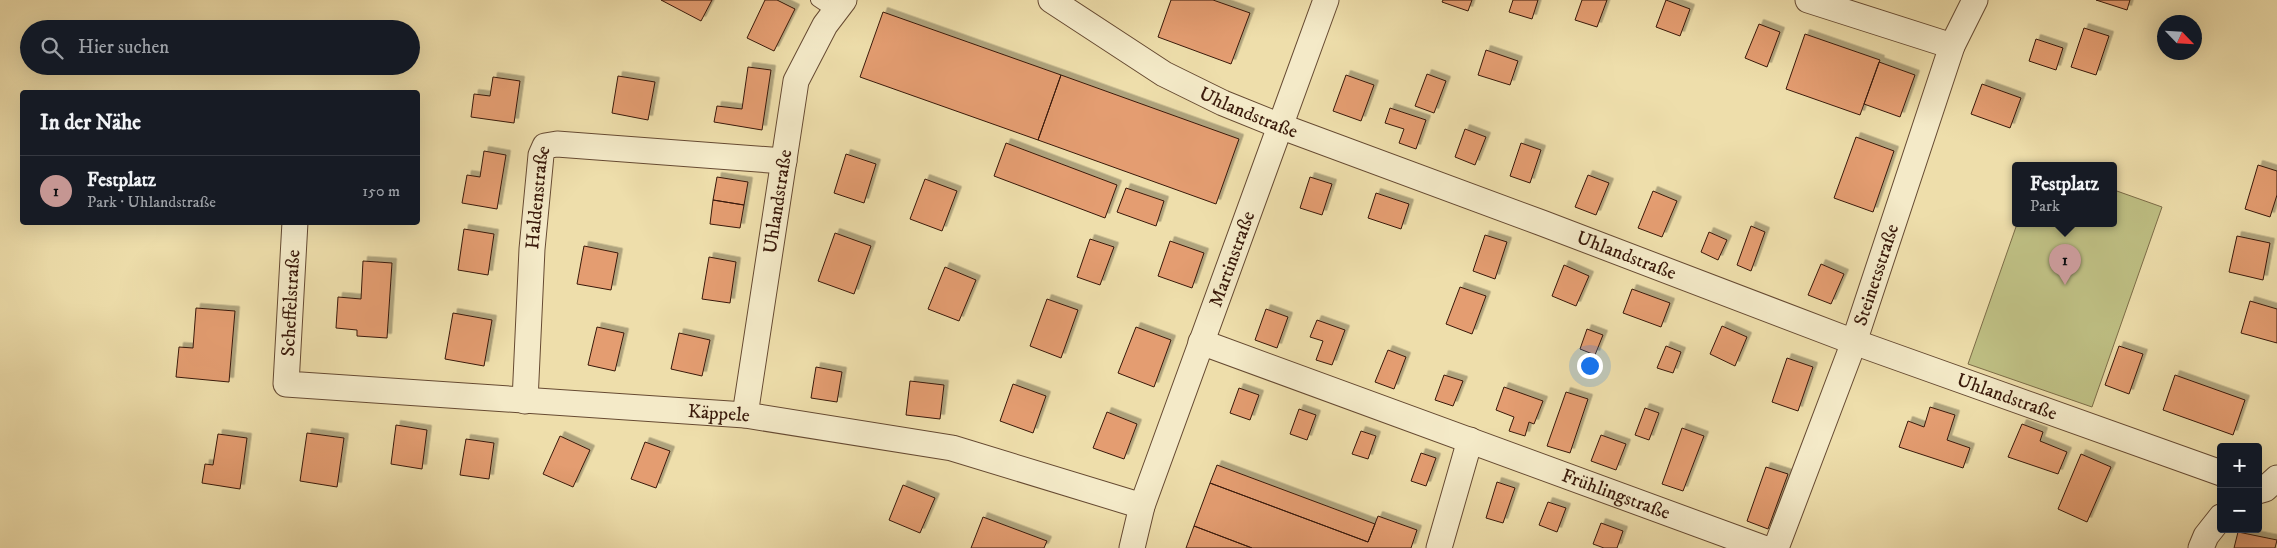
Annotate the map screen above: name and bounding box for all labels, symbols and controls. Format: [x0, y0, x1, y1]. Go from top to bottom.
north arrow [2157, 15, 2202, 60]
search box [20, 20, 420, 75]
icon: search [38, 34, 66, 62]
text: Hier suchen [78, 36, 169, 59]
street label: Uhlandstraße [1195, 82, 1301, 143]
text: In der Nähe [40, 110, 141, 136]
street label: Haldenstraße [521, 142, 555, 250]
street label: Uhlandstraße [758, 148, 797, 255]
popup [2012, 162, 2117, 227]
text: Festplatz [87, 169, 156, 192]
text: Festplatz [2030, 173, 2099, 196]
text: 1 [53, 181, 59, 201]
text: 150 m [362, 181, 400, 201]
text: Park · Uhlandstraße [87, 192, 216, 212]
text: Park [2030, 196, 2060, 216]
street label: Martinstraße [1204, 208, 1260, 310]
street label: Steinetsstraße [1849, 221, 1904, 329]
street label: Uhlandstraße [1573, 226, 1680, 285]
pin: 1 [2049, 244, 2081, 285]
street label: Scheffelstraße [277, 249, 305, 357]
your location [1577, 353, 1603, 379]
street label: Uhlandstraße [1954, 368, 2060, 425]
street label: Käppele [687, 400, 752, 427]
map controls [2217, 443, 2262, 533]
button: + [2217, 443, 2262, 488]
street label: Frühlingstraße [1559, 464, 1673, 525]
button: − [2217, 488, 2262, 533]

